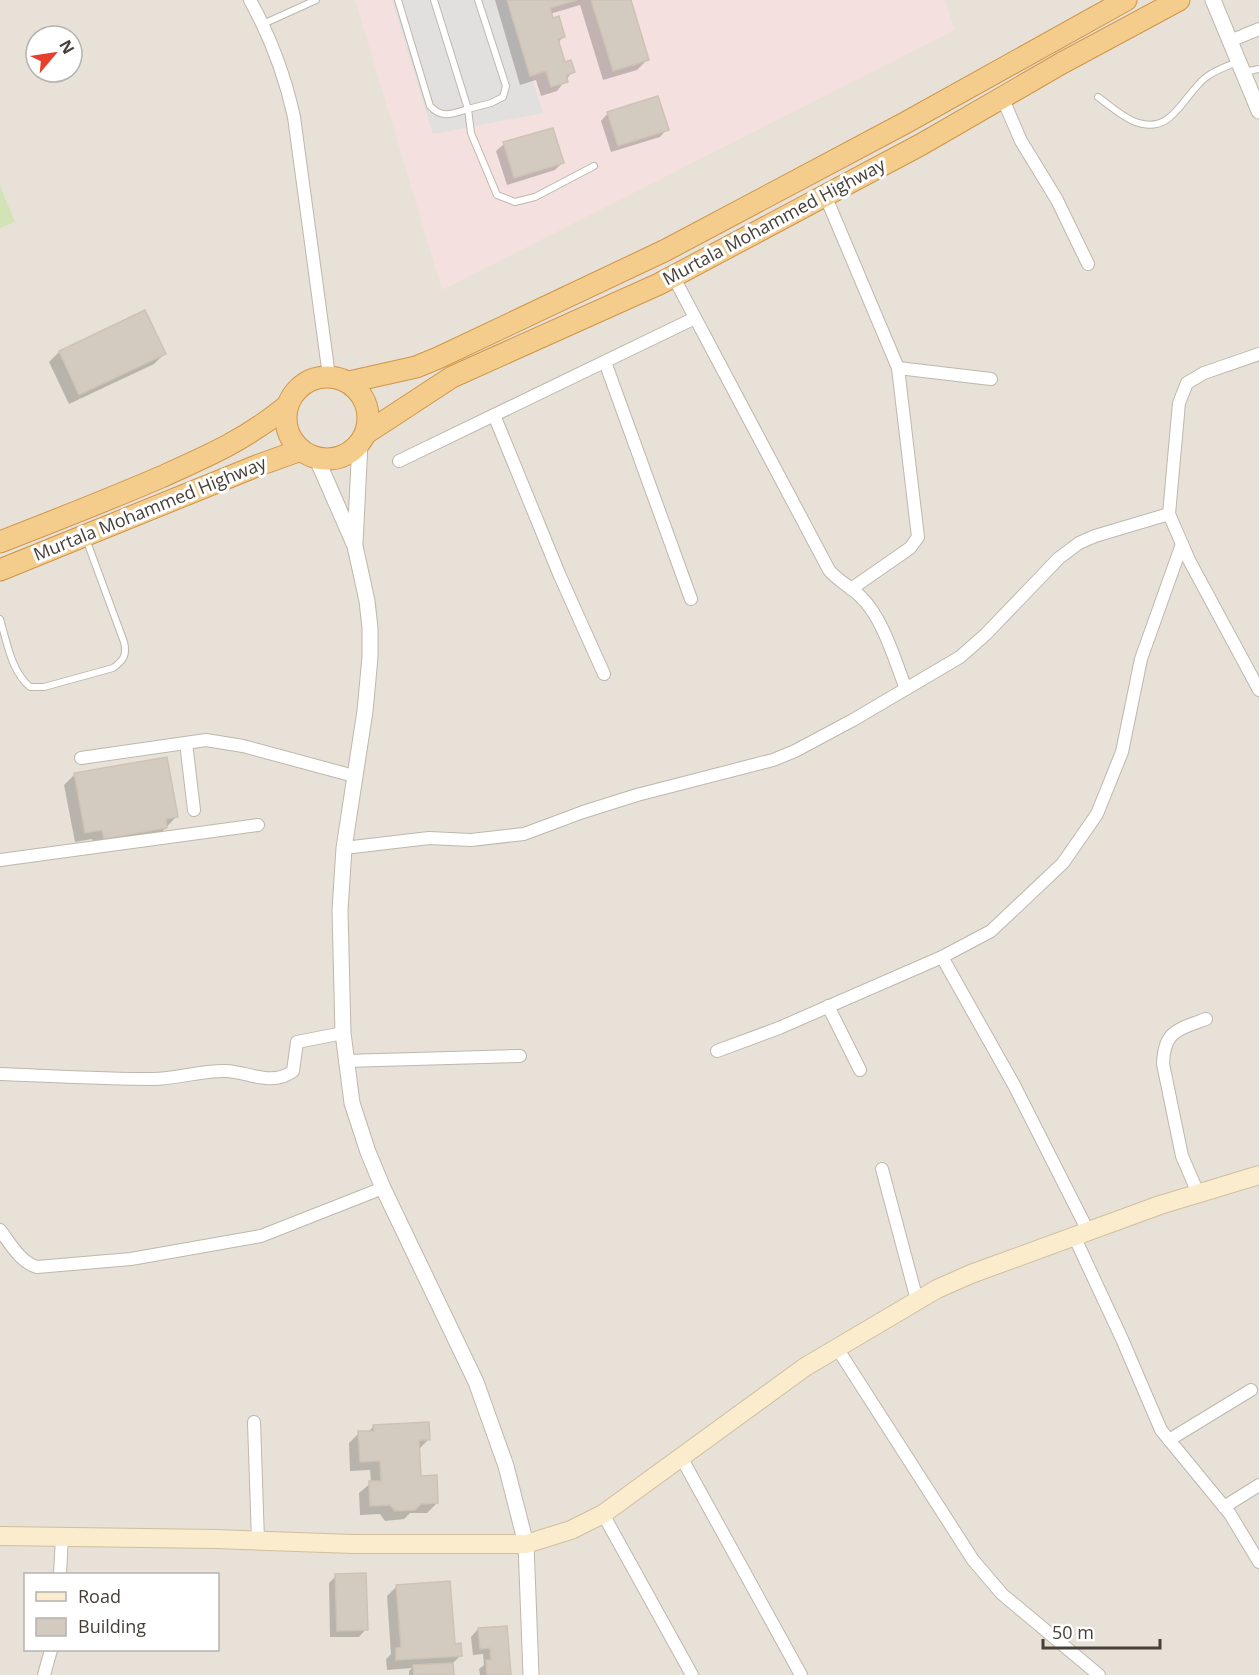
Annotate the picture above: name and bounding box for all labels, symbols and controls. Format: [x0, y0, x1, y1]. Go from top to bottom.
north arrow [24, 24, 84, 84]
text: N [54, 36, 80, 58]
street label: Murtala Mohammed Highway [658, 152, 890, 290]
street label: Murtala Mohammed Highway [30, 450, 270, 566]
legend [24, 1573, 219, 1651]
text: Road [78, 1584, 121, 1608]
scale bar [1043, 1612, 1160, 1650]
text: Building [78, 1614, 146, 1638]
text: 50 m [1052, 1620, 1094, 1644]

